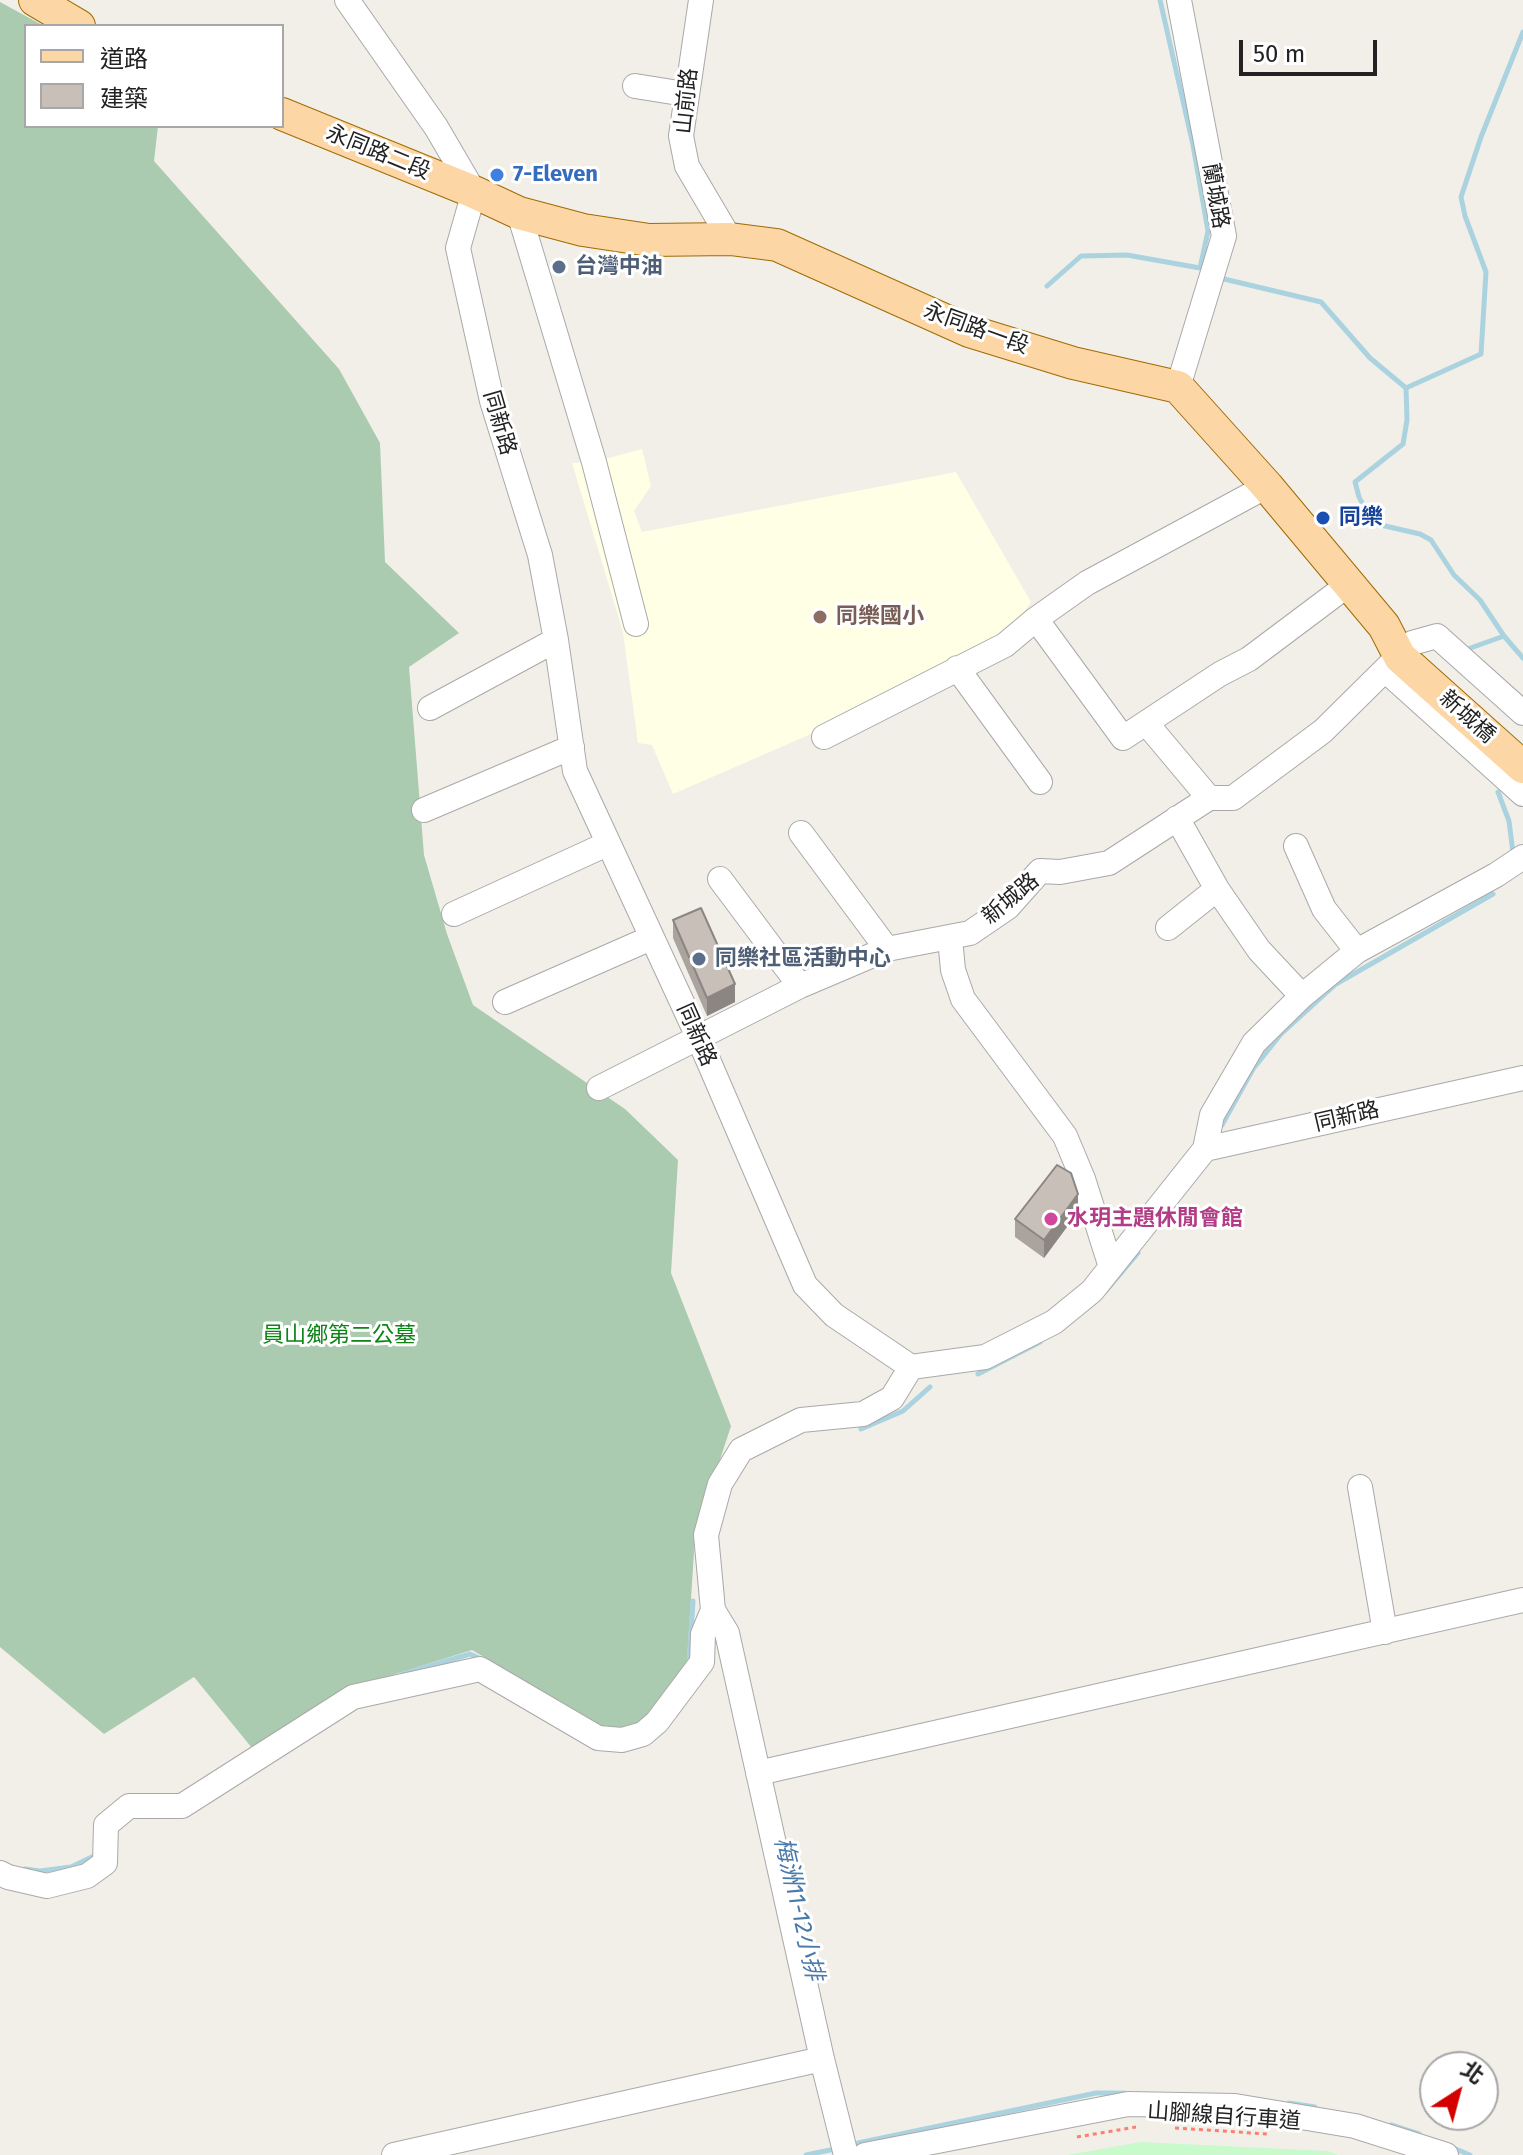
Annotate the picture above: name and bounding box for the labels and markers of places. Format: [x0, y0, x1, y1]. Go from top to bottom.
place label: 7-Eleven [513, 162, 598, 188]
marker: 7-Eleven [488, 166, 506, 184]
place label: 台灣中油 [575, 254, 663, 280]
marker: 台灣中油 [550, 258, 568, 276]
place label: 同樂 [1339, 505, 1383, 531]
marker: 同樂 [1314, 509, 1332, 527]
place label: 同樂國小 [836, 604, 924, 630]
marker: 同樂國小 [811, 608, 829, 626]
place label: 同樂社區活動中心 [715, 946, 891, 972]
marker: 同樂社區活動中心 [690, 950, 708, 968]
place label: 水玥主題休閒會館 [1067, 1206, 1243, 1232]
marker: 水玥主題休閒會館 [1042, 1210, 1060, 1228]

